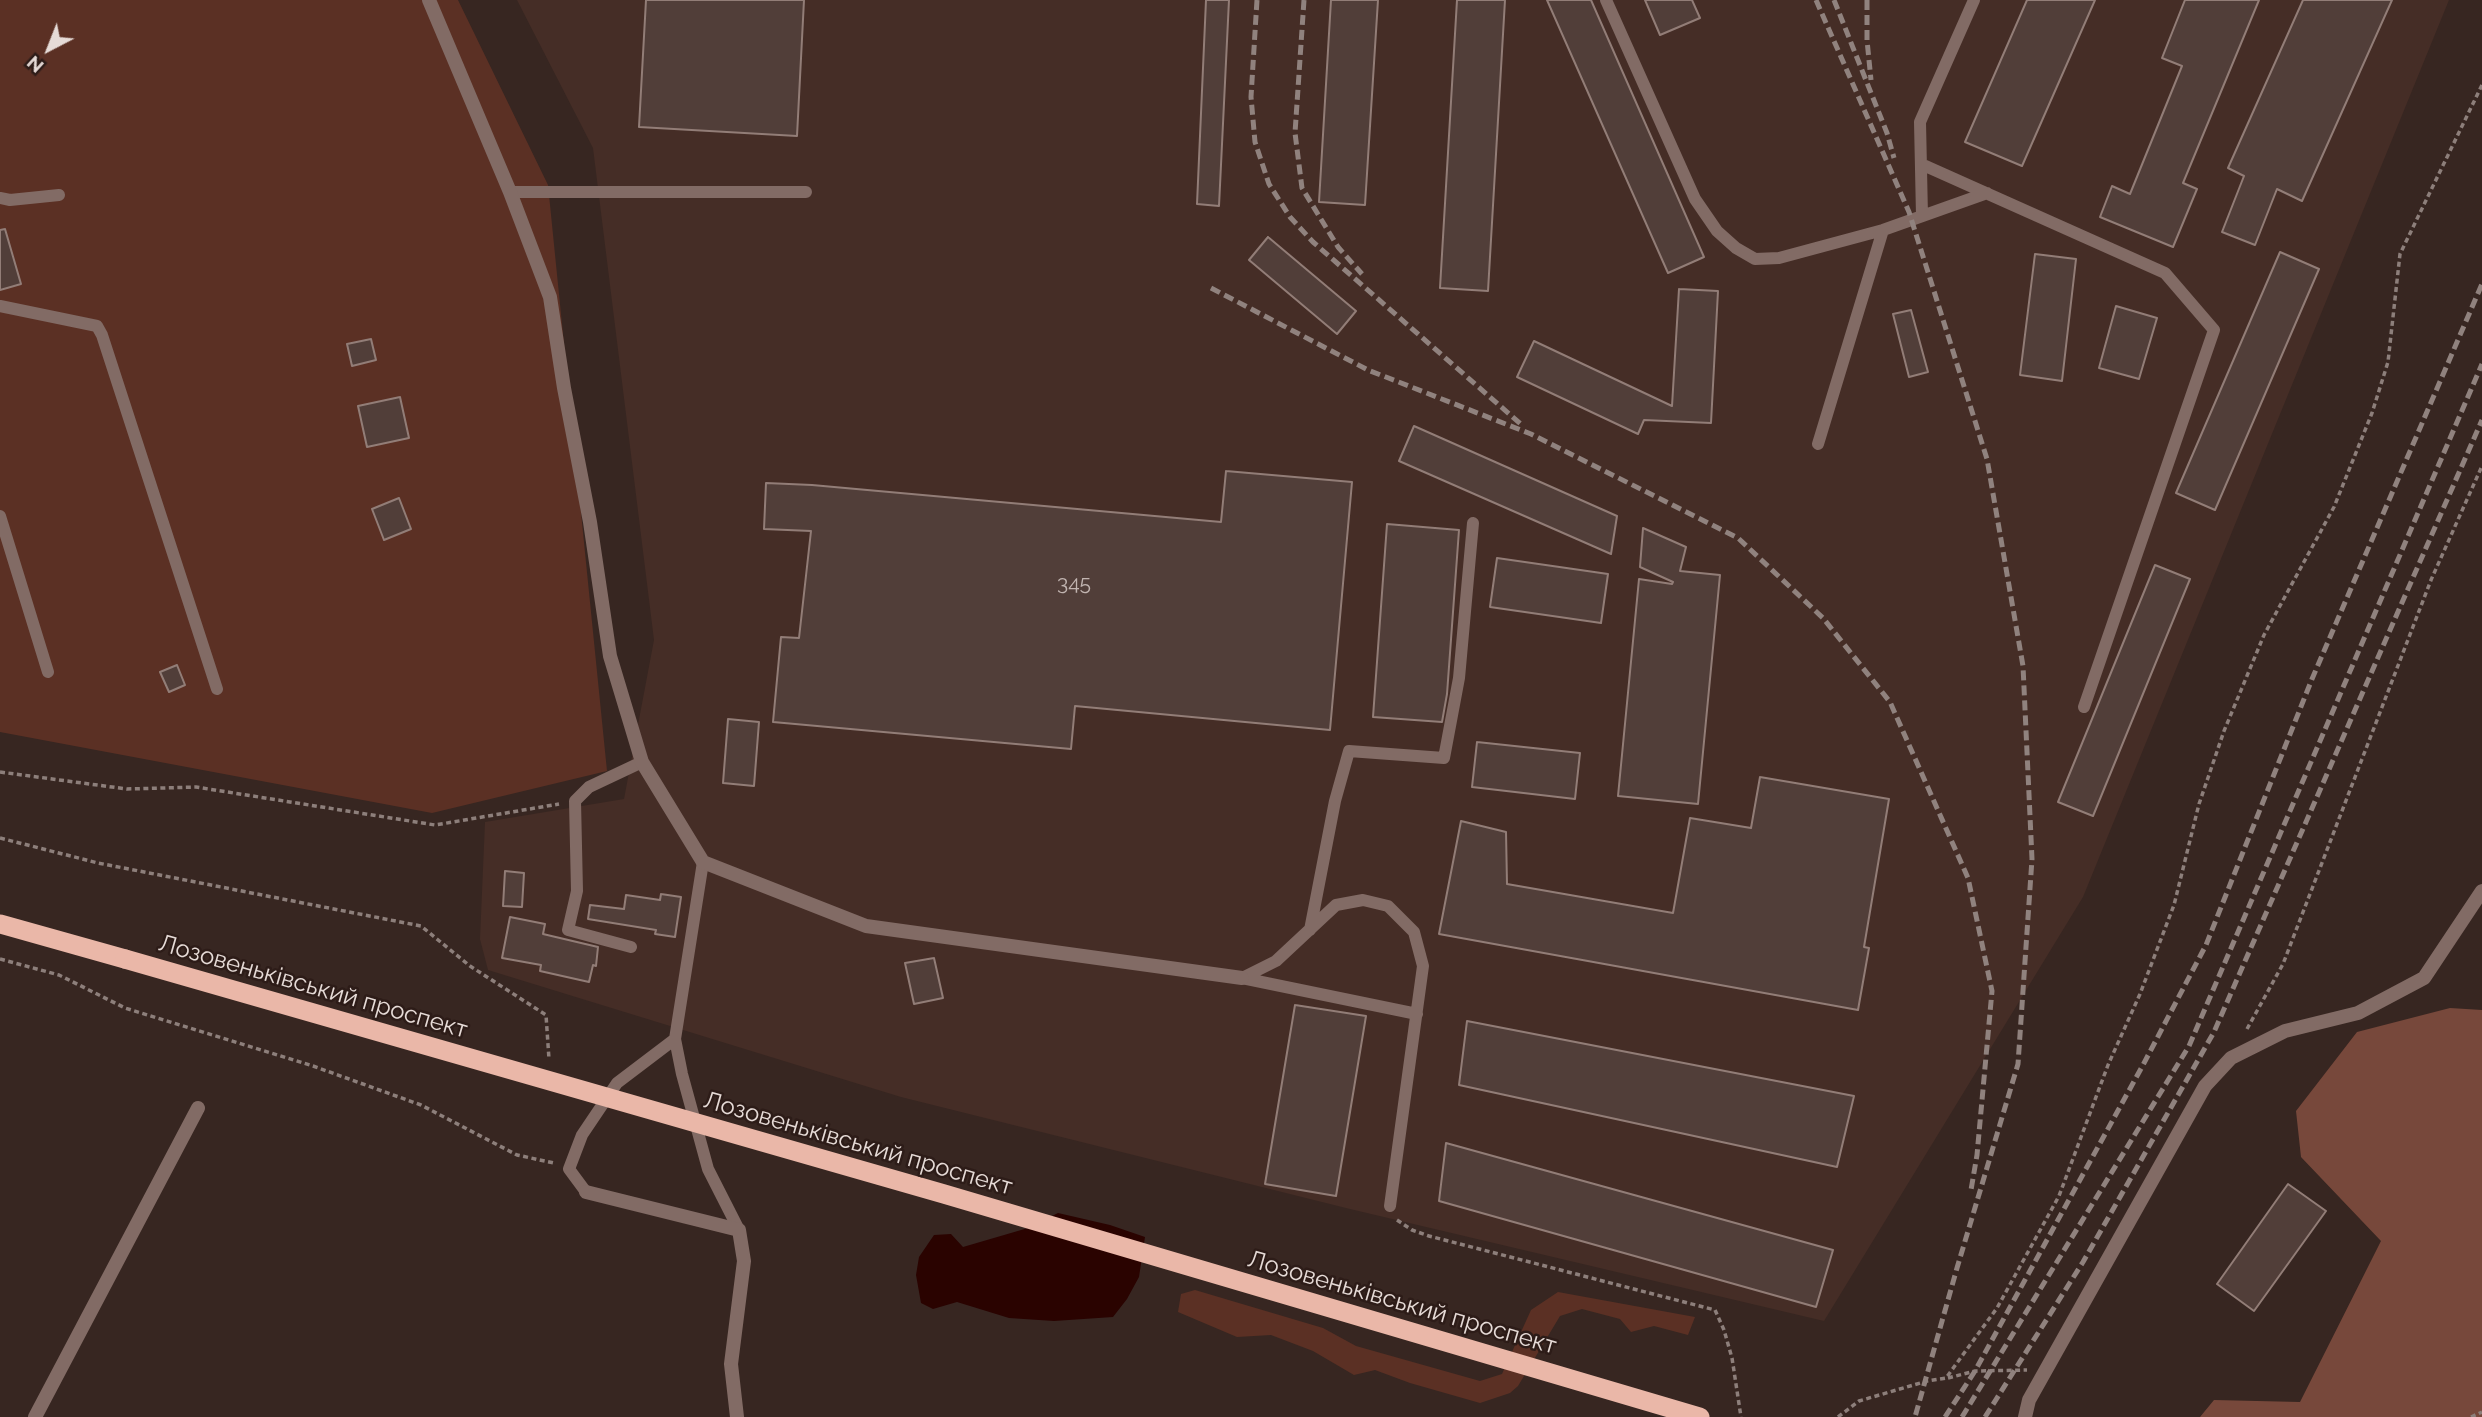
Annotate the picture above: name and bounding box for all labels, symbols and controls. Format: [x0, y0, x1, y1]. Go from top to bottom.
north arrow [14, 14, 84, 84]
text: N [22, 52, 48, 78]
house number: 345 [1057, 571, 1091, 597]
street label: Лозовеньківський проспект [155, 929, 471, 1045]
street label: Лозовеньківський проспект [700, 1086, 1016, 1202]
street label: Лозовеньківський проспект [1244, 1245, 1560, 1361]

